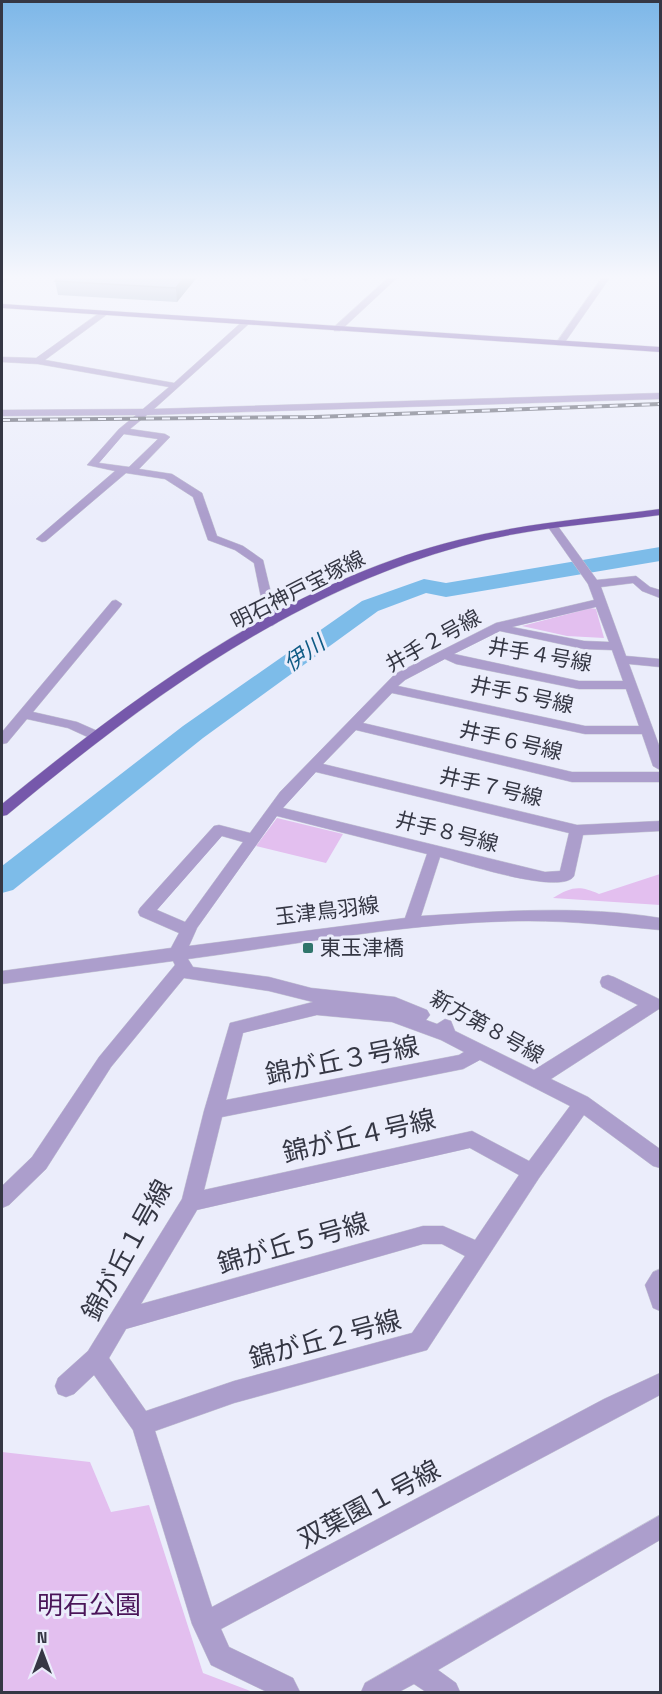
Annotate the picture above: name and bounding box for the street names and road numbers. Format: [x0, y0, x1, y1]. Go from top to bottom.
street label: 明石神戸宝塚線 [226, 544, 369, 635]
street label: 井手２号線 [380, 603, 485, 678]
street label: 井手４号線 [486, 632, 594, 677]
street label: 井手５号線 [468, 670, 576, 719]
street label: 井手６号線 [457, 716, 565, 765]
street label: 井手７号線 [437, 762, 545, 811]
street label: 井手８号線 [393, 806, 501, 857]
street label: 玉津鳥羽線 [273, 891, 381, 930]
street label: 新方第８号線 [426, 984, 549, 1069]
street label: 錦が丘３号線 [262, 1028, 422, 1092]
street label: 錦が丘４号線 [279, 1102, 439, 1170]
street label: 錦が丘１号線 [74, 1174, 180, 1326]
street label: 錦が丘５号線 [213, 1205, 373, 1281]
street label: 錦が丘２号線 [245, 1302, 405, 1376]
street label: 双葉園１号線 [292, 1452, 446, 1556]

